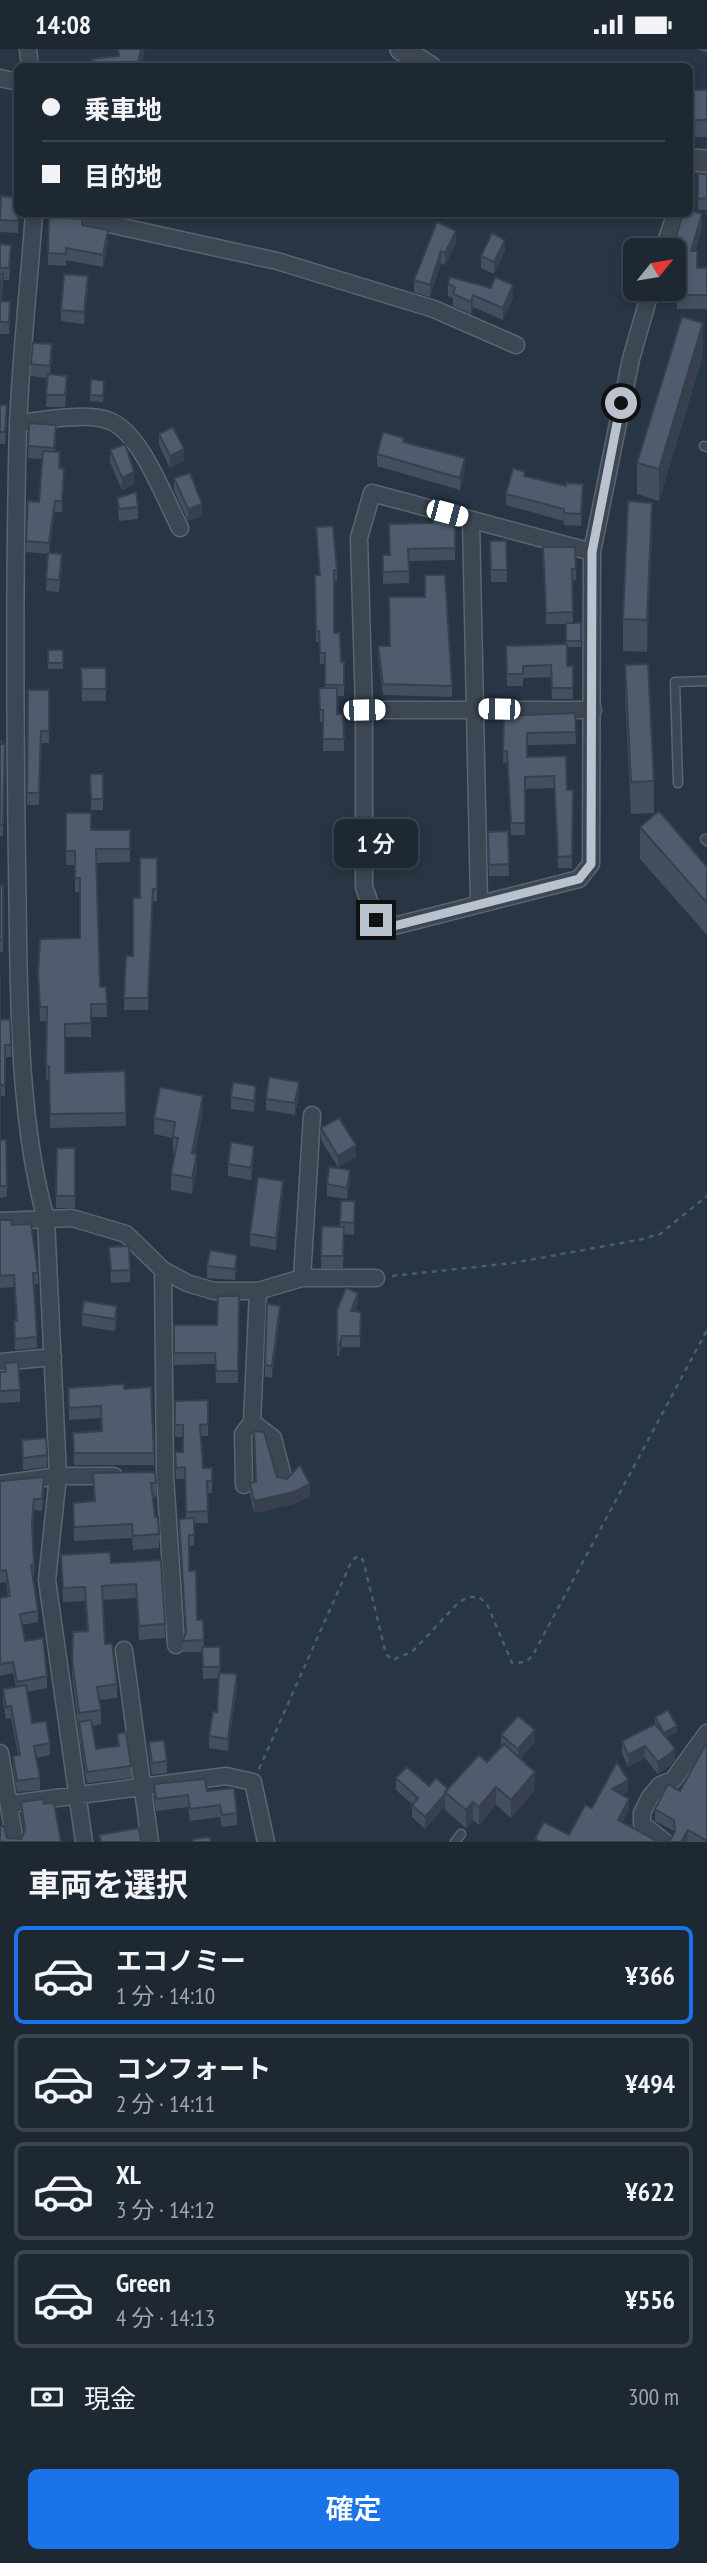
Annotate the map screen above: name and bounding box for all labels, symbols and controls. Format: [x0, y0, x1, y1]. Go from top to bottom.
text: 14:08 [35, 8, 91, 41]
text: 乗車地 [84, 93, 162, 126]
text: 目的地 [84, 160, 162, 193]
north arrow [623, 238, 686, 301]
map controls [623, 238, 686, 301]
route start [605, 387, 637, 419]
car [424, 497, 471, 529]
car [478, 698, 521, 720]
car [343, 699, 386, 721]
callout: 1 分 [334, 819, 418, 867]
text: 1 分 [357, 829, 395, 858]
route end [360, 904, 392, 936]
text: 車両を選択 [28, 1863, 188, 1905]
icon: car [32, 1944, 95, 2007]
text: エコノミー [116, 1944, 246, 1977]
text: ¥366 [625, 1959, 675, 1992]
text: 1 分 · 14:10 [116, 1981, 215, 2010]
icon: car [32, 2052, 95, 2115]
text: コンフォート [116, 2052, 271, 2085]
text: ¥494 [625, 2067, 675, 2100]
text: 2 分 · 14:11 [116, 2089, 215, 2118]
text: XL [116, 2158, 141, 2191]
icon: car [32, 2160, 95, 2223]
text: ¥622 [625, 2175, 675, 2208]
text: 3 分 · 14:12 [116, 2195, 215, 2224]
text: Green [116, 2266, 171, 2299]
icon: car [32, 2268, 95, 2331]
text: ¥556 [625, 2283, 675, 2316]
text: 4 分 · 14:13 [116, 2303, 215, 2332]
icon: cash [28, 2378, 66, 2416]
text: 現金 [84, 2382, 136, 2415]
text: 300 m [628, 2382, 679, 2411]
button: 確定 [28, 2469, 679, 2549]

